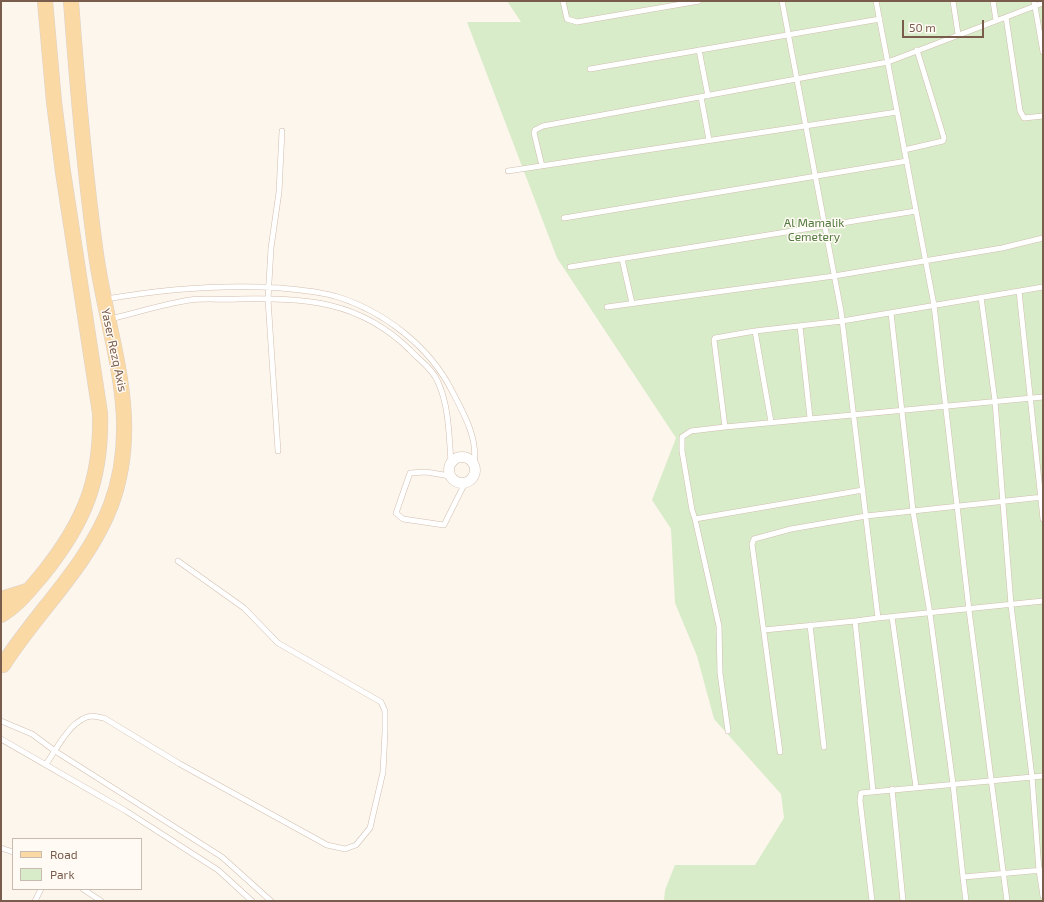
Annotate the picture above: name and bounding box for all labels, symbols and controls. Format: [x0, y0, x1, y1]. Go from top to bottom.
scale bar [904, 12, 986, 38]
text: 50 m [909, 20, 936, 34]
park label: Al Mamalik Cemetery [784, 216, 844, 244]
street label: Yaser Rezq Axis [98, 307, 130, 393]
legend [12, 838, 142, 890]
text: Road [50, 847, 78, 861]
text: Park [50, 867, 75, 881]

